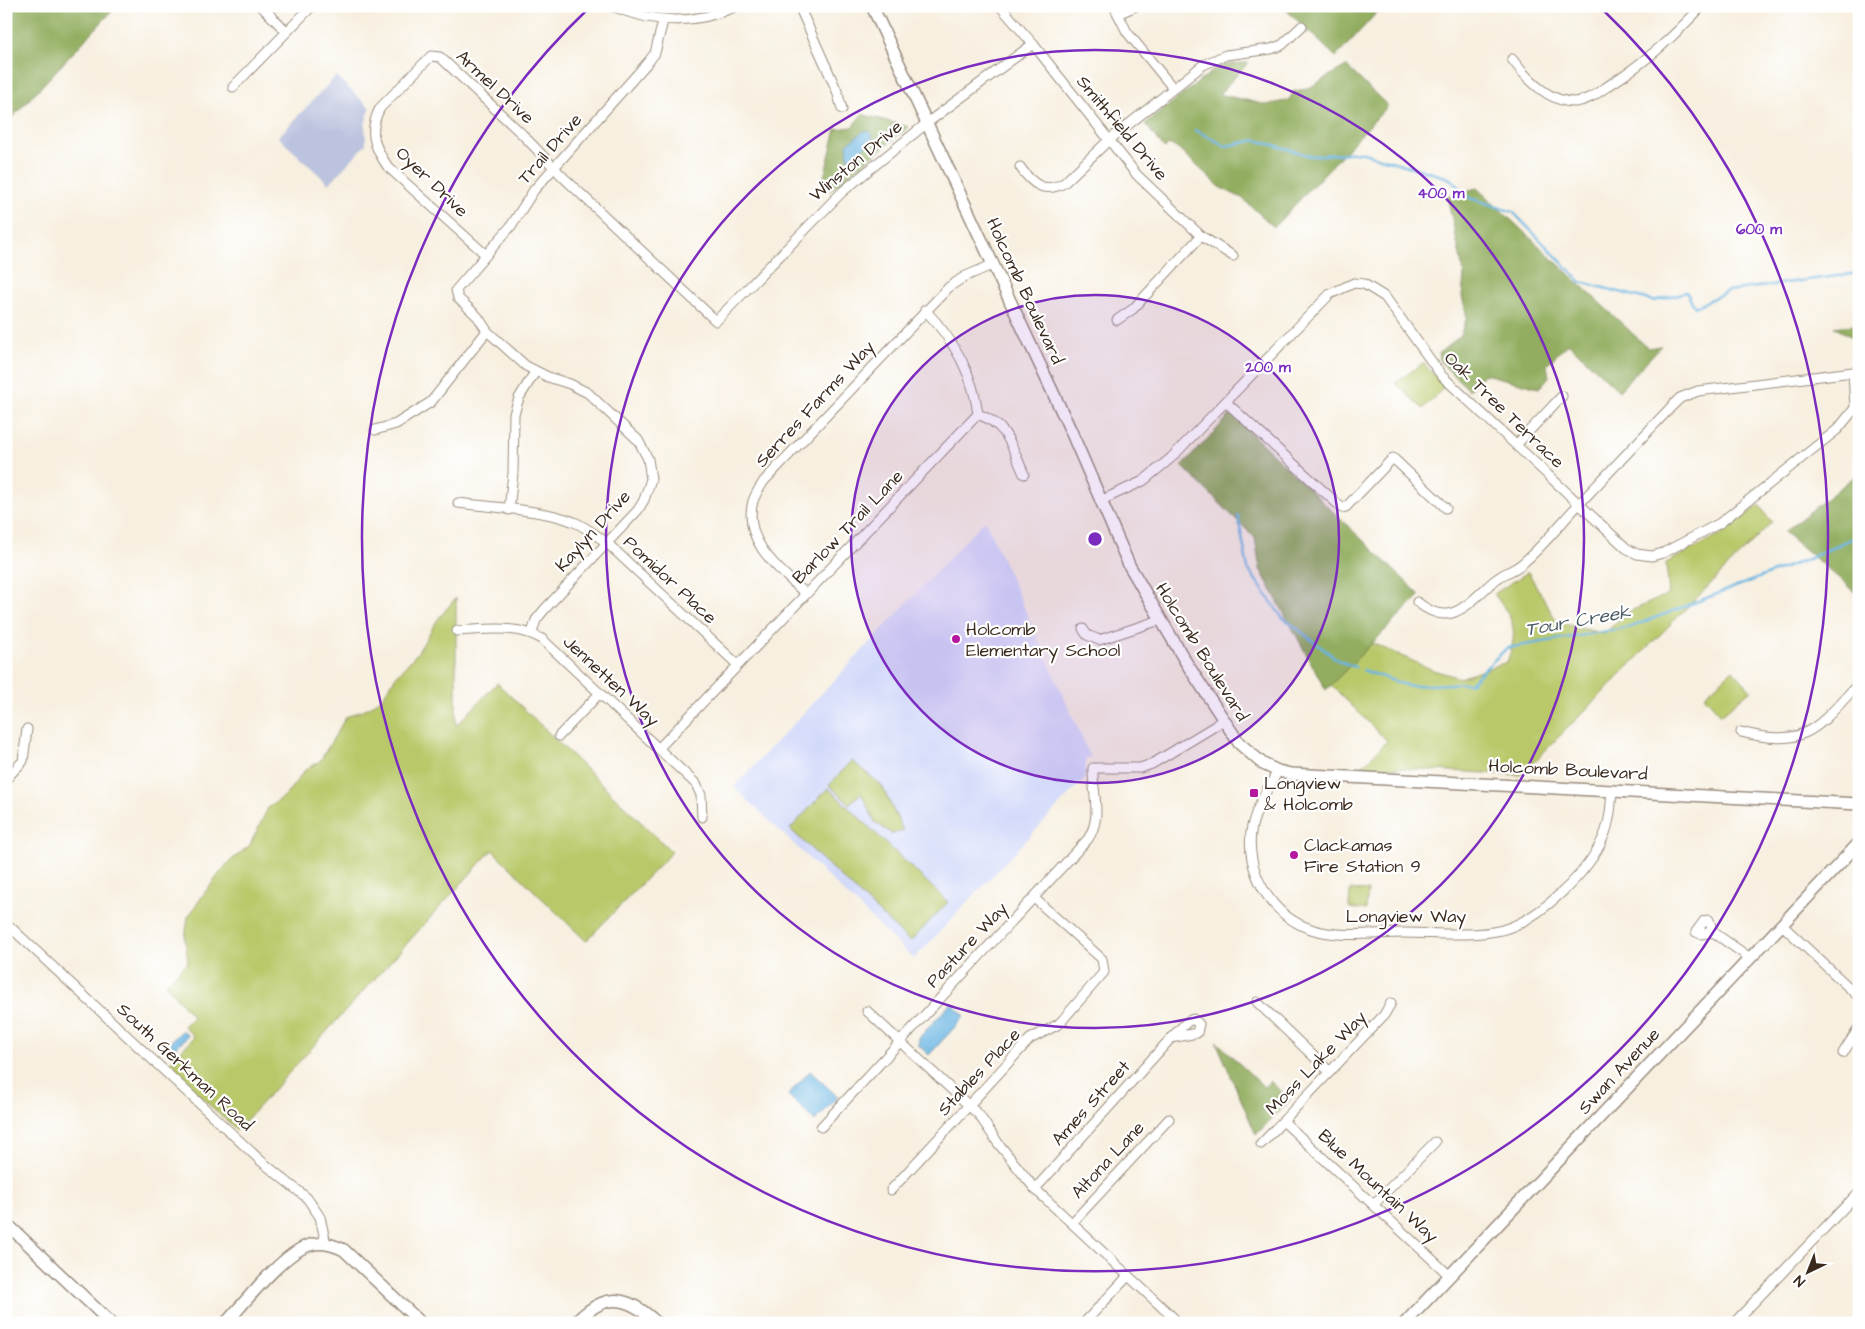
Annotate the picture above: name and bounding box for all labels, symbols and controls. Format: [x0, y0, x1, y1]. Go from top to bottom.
street label: Armel Drive [450, 44, 540, 130]
street label: Smithfield Drive [1071, 70, 1174, 186]
street label: Trail Drive [512, 108, 588, 190]
street label: Winston Drive [804, 114, 908, 207]
street label: Oyer Drive [389, 141, 474, 224]
text: 400 m [1418, 183, 1465, 204]
street label: Holcomb Boulevard [980, 214, 1070, 368]
text: 600 m [1736, 219, 1782, 240]
street label: Serres Farms Way [750, 335, 881, 474]
street label: Oak Tree Terrace [1438, 346, 1570, 474]
text: 200 m [1244, 357, 1291, 378]
street label: Barlow Trail Lane [787, 464, 909, 590]
street label: Kaylyn Drive [549, 484, 637, 578]
street label: Pomidor Place [618, 530, 722, 630]
centre of rings [1086, 530, 1104, 548]
street label: Holcomb Boulevard [1149, 578, 1255, 726]
water label: Tour Creek [1523, 598, 1633, 644]
place label: Holcomb Elementary School [966, 617, 1121, 664]
street label: Jennetten Way [557, 630, 665, 733]
marker: Holcomb Elementary School [950, 633, 962, 645]
street label: Holcomb Boulevard [1488, 753, 1648, 787]
place label: Longview & Holcomb [1264, 771, 1353, 817]
marker: Longview & Holcomb [1248, 787, 1260, 799]
place label: Clackamas Fire Station 9 [1304, 833, 1421, 879]
marker: Clackamas Fire Station 9 [1288, 849, 1300, 861]
street label: Pasture Way [921, 897, 1014, 994]
street label: Longview Way [1346, 904, 1466, 930]
street label: South Gerkman Road [111, 997, 259, 1137]
street label: Moss Lake Way [1260, 1005, 1373, 1121]
street label: Swan Avenue [1572, 1022, 1666, 1120]
street label: Stables Place [932, 1023, 1026, 1121]
street label: Ames Street [1046, 1054, 1137, 1151]
street label: Altona Lane [1066, 1116, 1151, 1204]
street label: Blue Mountain Way [1312, 1124, 1444, 1249]
north arrow [1782, 1246, 1832, 1296]
text: N [1790, 1270, 1810, 1291]

